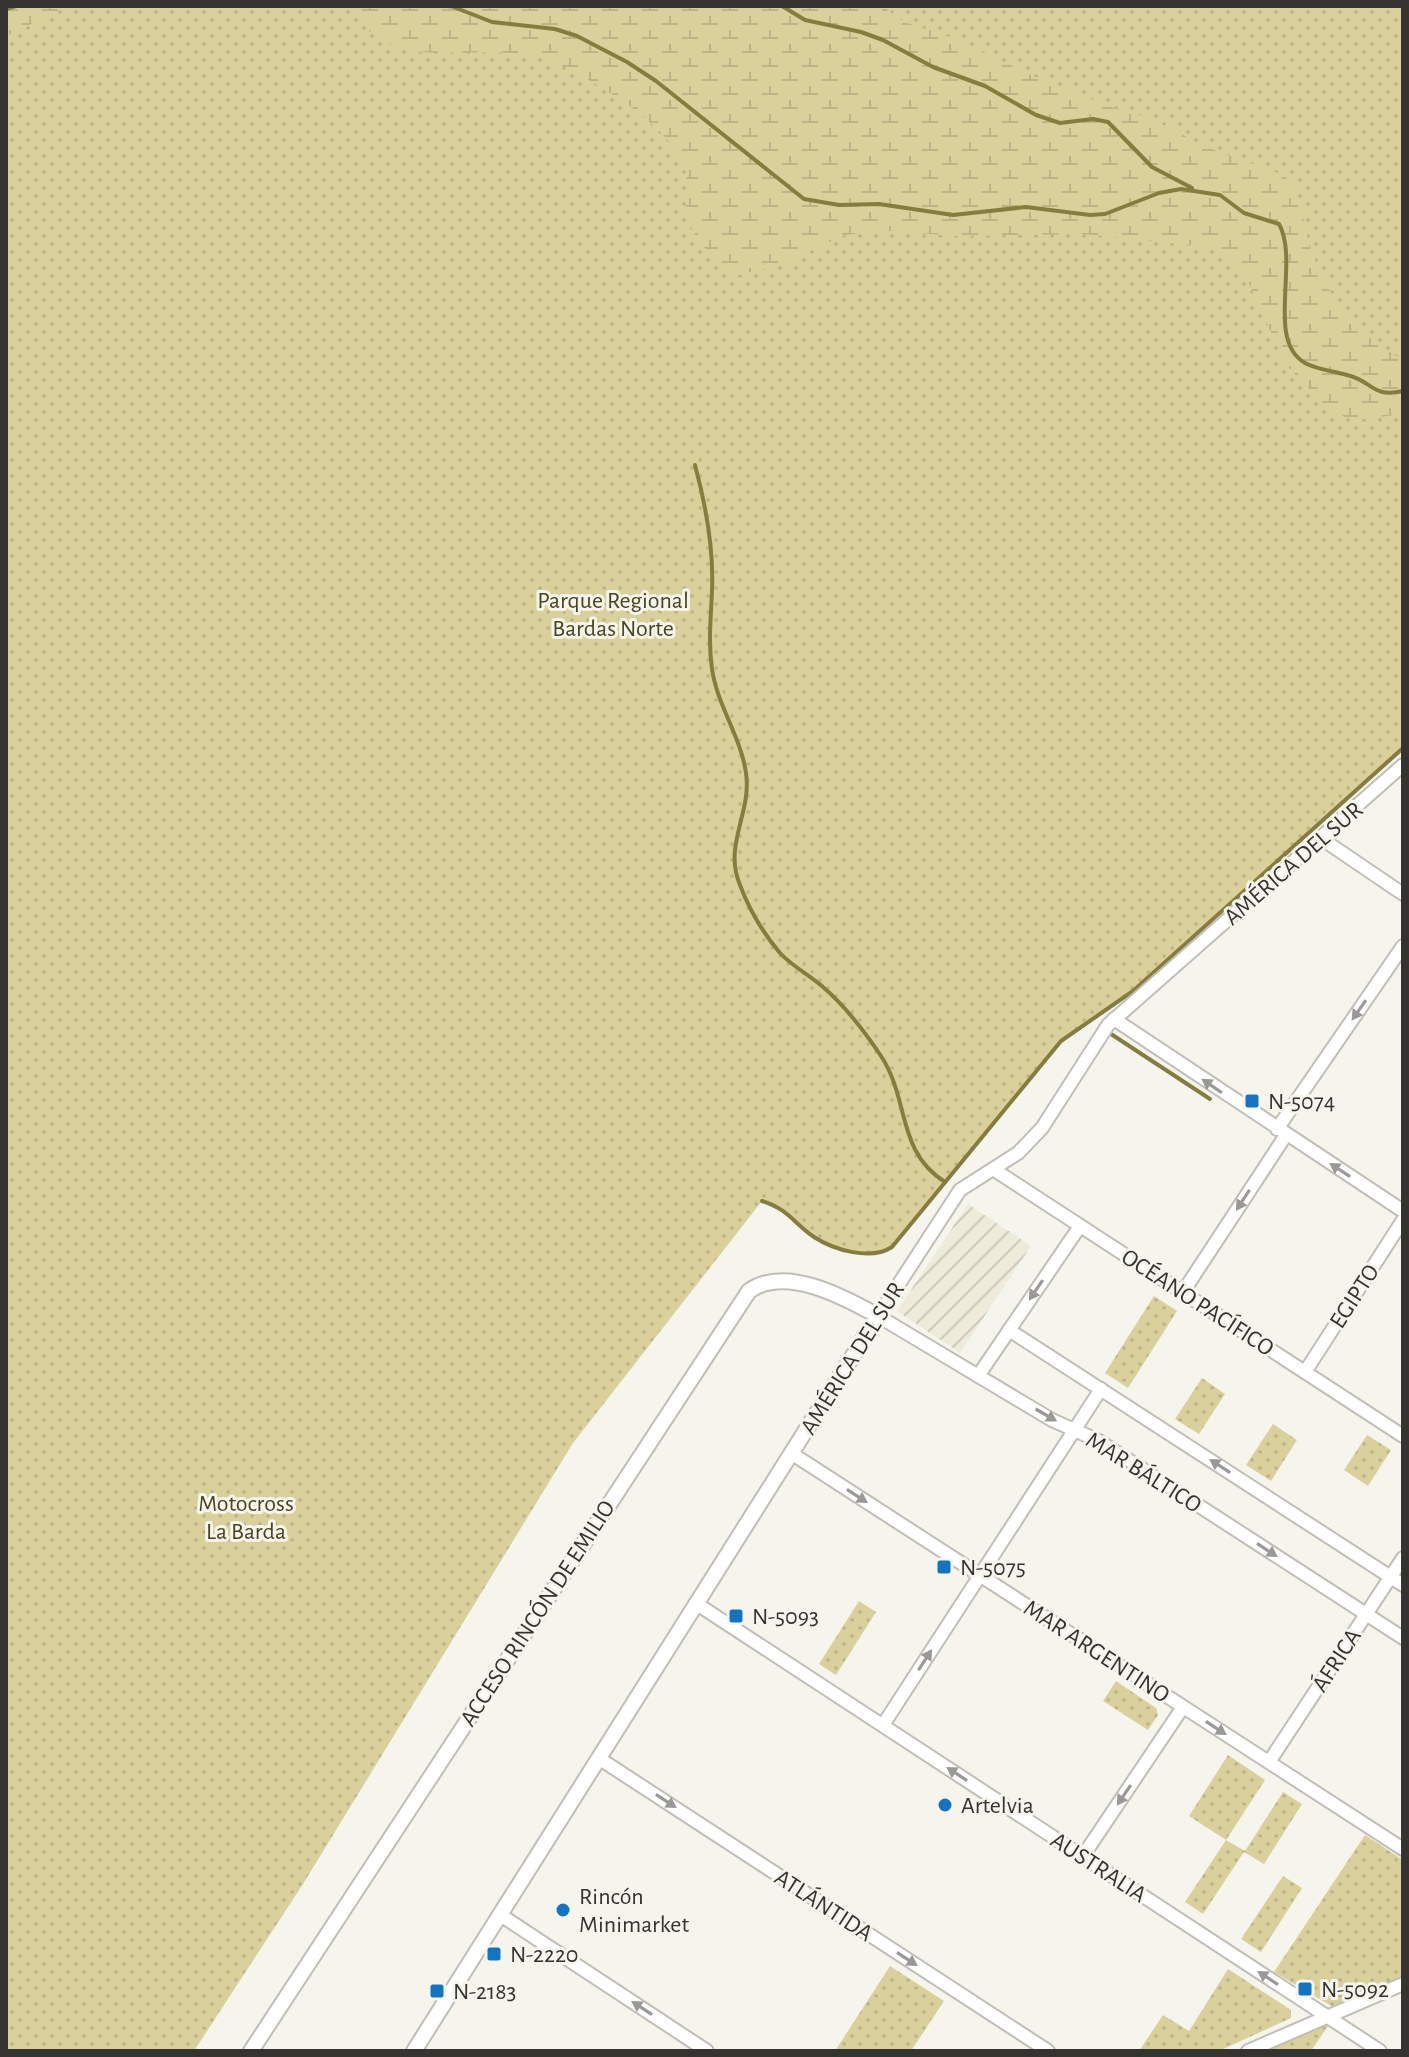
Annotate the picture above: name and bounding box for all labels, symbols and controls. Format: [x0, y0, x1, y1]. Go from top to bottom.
park label: Parque Regional Bardas Norte [537, 589, 689, 641]
street label: AMÉRICA DEL SUR [1219, 796, 1367, 930]
one-way arrow [1352, 1000, 1367, 1021]
one-way arrow [1202, 1078, 1223, 1093]
place label: N-5074 [1268, 1090, 1335, 1114]
marker: N-5074 [1243, 1092, 1261, 1110]
one-way arrow [1329, 1164, 1351, 1178]
one-way arrow [1237, 1189, 1251, 1211]
street label: OCÉANO PACÍFICO [1117, 1243, 1279, 1361]
street label: EGIPTO [1326, 1260, 1384, 1333]
street label: AMÉRICA DEL SUR [795, 1277, 909, 1439]
one-way arrow [1029, 1280, 1044, 1301]
one-way arrow [1035, 1408, 1057, 1422]
street label: MAR BÁLTICO [1082, 1426, 1206, 1518]
one-way arrow [1209, 1460, 1231, 1474]
one-way arrow [846, 1488, 868, 1502]
park label: Motocross La Barda [198, 1492, 294, 1544]
street label: ACCESO RINCÓN DE EMILIO [454, 1495, 620, 1731]
one-way arrow [1257, 1543, 1278, 1558]
place label: N-5075 [960, 1556, 1026, 1580]
marker: N-5075 [935, 1558, 953, 1576]
street label: MAR ARGENTINO [1019, 1596, 1174, 1708]
place label: N-5093 [752, 1605, 819, 1629]
marker: N-5093 [727, 1607, 745, 1625]
street label: ÁFRICA [1306, 1623, 1366, 1696]
one-way arrow [918, 1649, 932, 1671]
one-way arrow [1205, 1721, 1227, 1735]
one-way arrow [946, 1766, 967, 1781]
one-way arrow [1117, 1784, 1132, 1805]
one-way arrow [655, 1794, 676, 1809]
place label: Artelvia [961, 1794, 1034, 1818]
marker: Artelvia [936, 1796, 954, 1814]
street label: AUSTRALIA [1046, 1828, 1151, 1908]
street label: ATLÁNTIDA [770, 1864, 878, 1946]
place label: Rincón Minimarket [579, 1885, 689, 1937]
marker: Rincón Minimarket [554, 1901, 572, 1919]
place label: N-2220 [510, 1943, 578, 1967]
marker: N-2220 [485, 1945, 503, 1963]
one-way arrow [896, 1951, 917, 1966]
one-way arrow [1257, 1971, 1279, 1985]
place label: N-5092 [1321, 1978, 1389, 2002]
place label: N-2183 [453, 1980, 516, 2004]
marker: N-5092 [1296, 1980, 1314, 1998]
marker: N-2183 [428, 1982, 446, 2000]
one-way arrow [631, 2001, 653, 2016]

